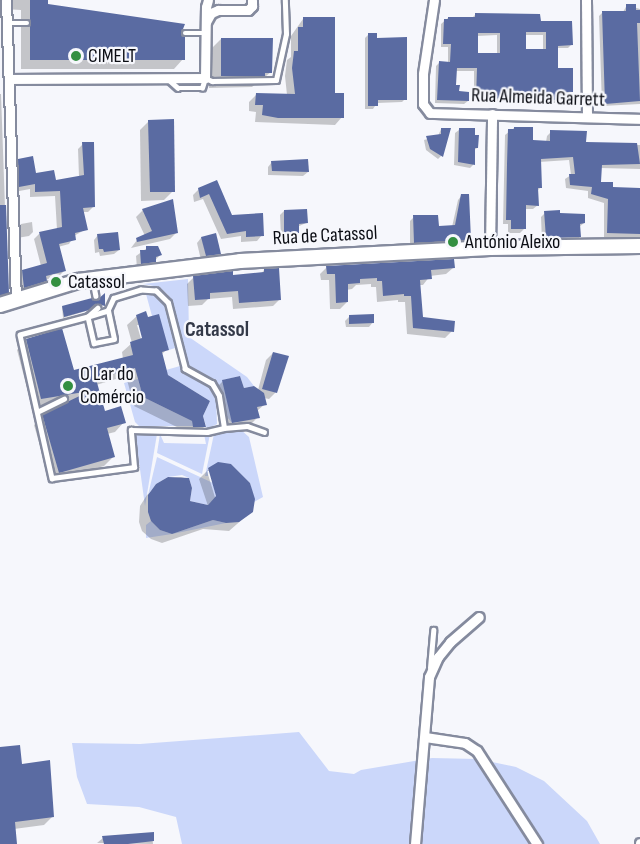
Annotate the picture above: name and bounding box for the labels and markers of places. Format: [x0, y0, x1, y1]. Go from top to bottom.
place label: CIMELT [88, 44, 136, 68]
marker: CIMELT [69, 49, 83, 63]
place label: António Aleixo [465, 230, 560, 254]
marker: António Aleixo [446, 235, 460, 249]
place label: Catassol [68, 270, 125, 294]
marker: Catassol [49, 275, 63, 289]
place label: O Lar do Comércio [80, 362, 144, 409]
marker: O Lar do Comércio [61, 379, 75, 393]

